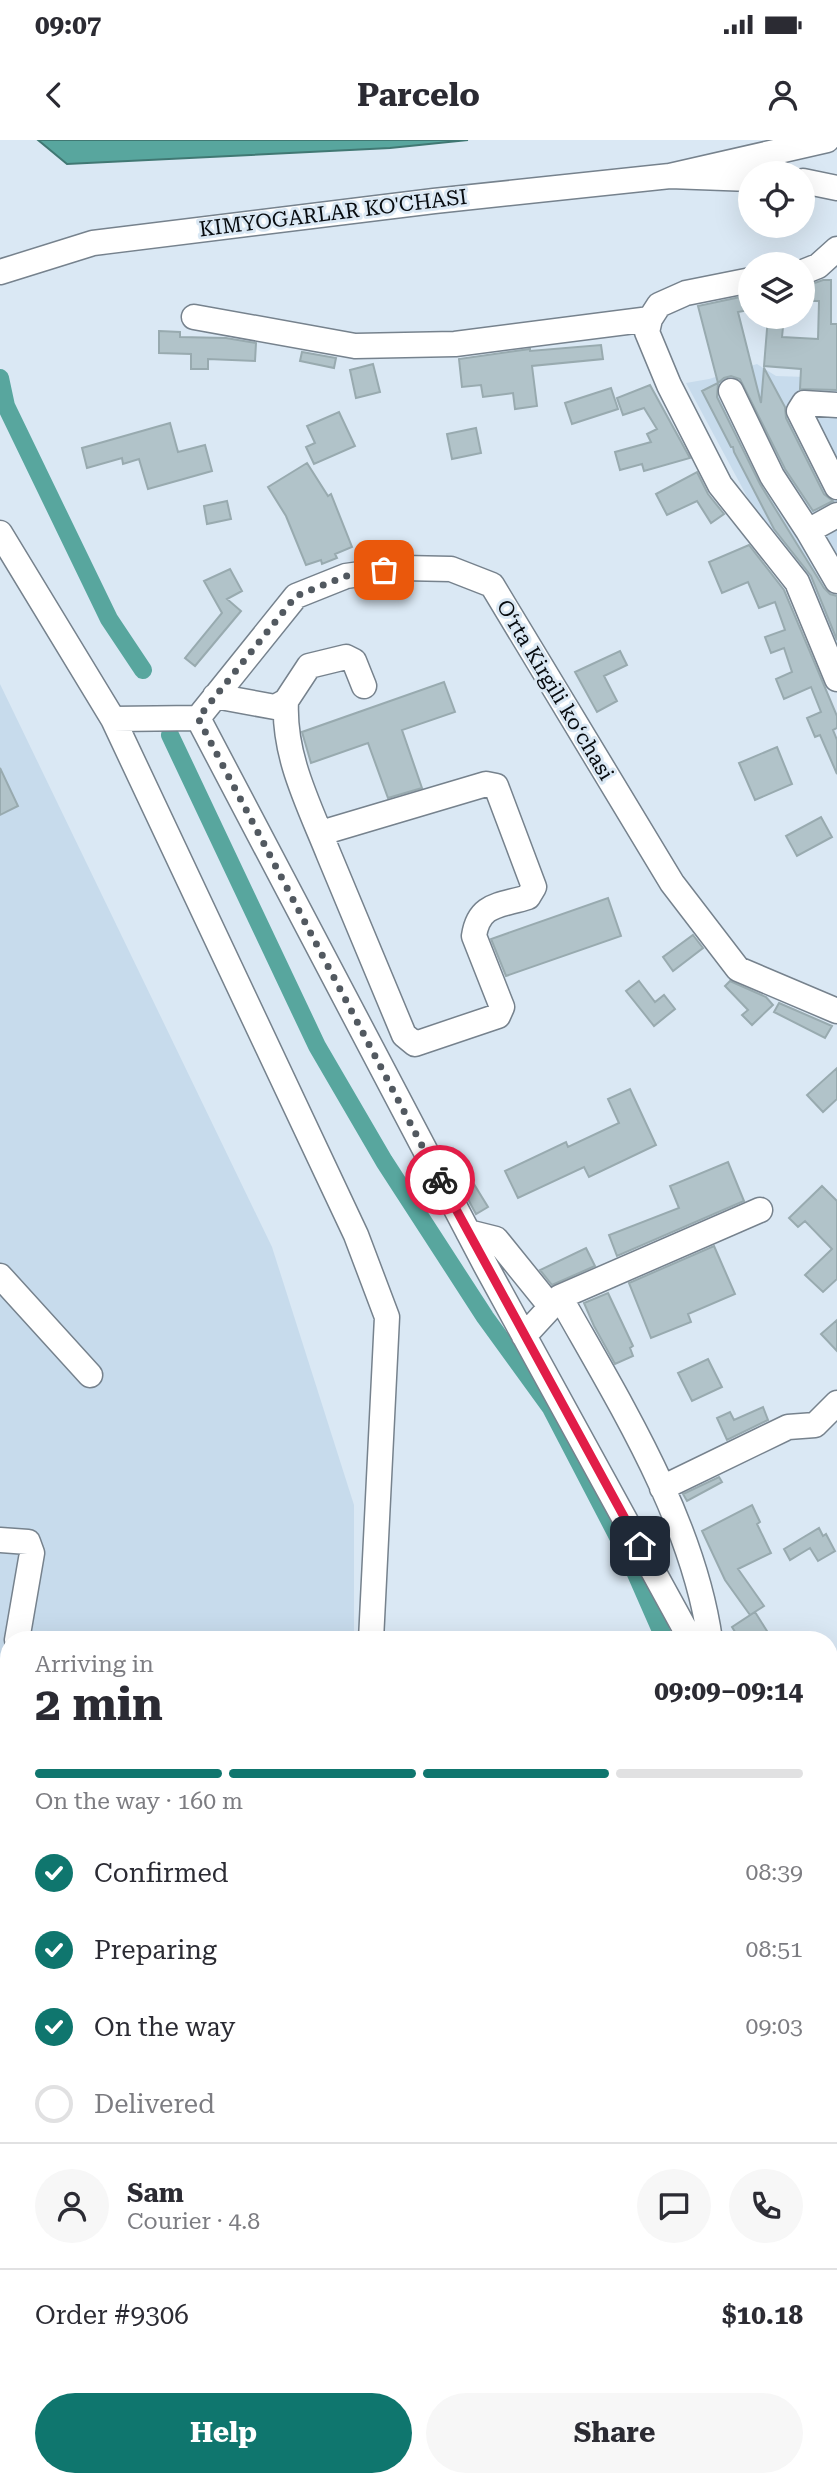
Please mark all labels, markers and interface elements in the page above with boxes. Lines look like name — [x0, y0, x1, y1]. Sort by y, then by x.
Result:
text: 09:07 — [35, 10, 101, 40]
icon: back — [35, 76, 73, 114]
text: Parcelo — [357, 76, 480, 114]
icon: person — [764, 76, 802, 114]
map controls — [738, 161, 815, 329]
button: locate — [738, 161, 815, 238]
street label: KIMYOGARLAR KO'CHASI — [198, 185, 468, 241]
button: layers — [738, 252, 815, 329]
pin — [354, 540, 414, 600]
icon: bag — [365, 551, 403, 589]
street label: Oʻrta Kirgili koʻchasi — [492, 595, 619, 785]
courier — [405, 1145, 475, 1215]
icon: bike — [421, 1161, 459, 1199]
pin — [610, 1516, 670, 1576]
icon: home — [621, 1527, 659, 1565]
text: Arriving in — [35, 1651, 154, 1678]
text: 09:09–09:14 — [654, 1676, 803, 1706]
text: 2 min — [35, 1677, 163, 1731]
text: On the way · 160 m — [35, 1788, 243, 1815]
icon: check — [35, 1854, 73, 1892]
text: Confirmed — [94, 1858, 229, 1888]
text: 08:39 — [746, 1859, 803, 1886]
icon: check — [35, 1931, 73, 1969]
text: Preparing — [94, 1935, 217, 1965]
text: 08:51 — [746, 1936, 803, 1963]
icon: check — [35, 2008, 73, 2046]
text: On the way — [94, 2012, 235, 2042]
text: 09:03 — [746, 2013, 803, 2040]
text: Delivered — [94, 2089, 215, 2119]
button: person — [35, 2169, 109, 2243]
button: chat — [637, 2169, 711, 2243]
button: phone — [729, 2169, 803, 2243]
text: Sam — [127, 2178, 184, 2208]
text: Courier · 4.8 — [127, 2208, 260, 2235]
text: Order #9306 — [35, 2300, 189, 2330]
text: $10.18 — [722, 2300, 803, 2330]
button: Help — [35, 2393, 412, 2473]
button: Share — [426, 2393, 803, 2473]

